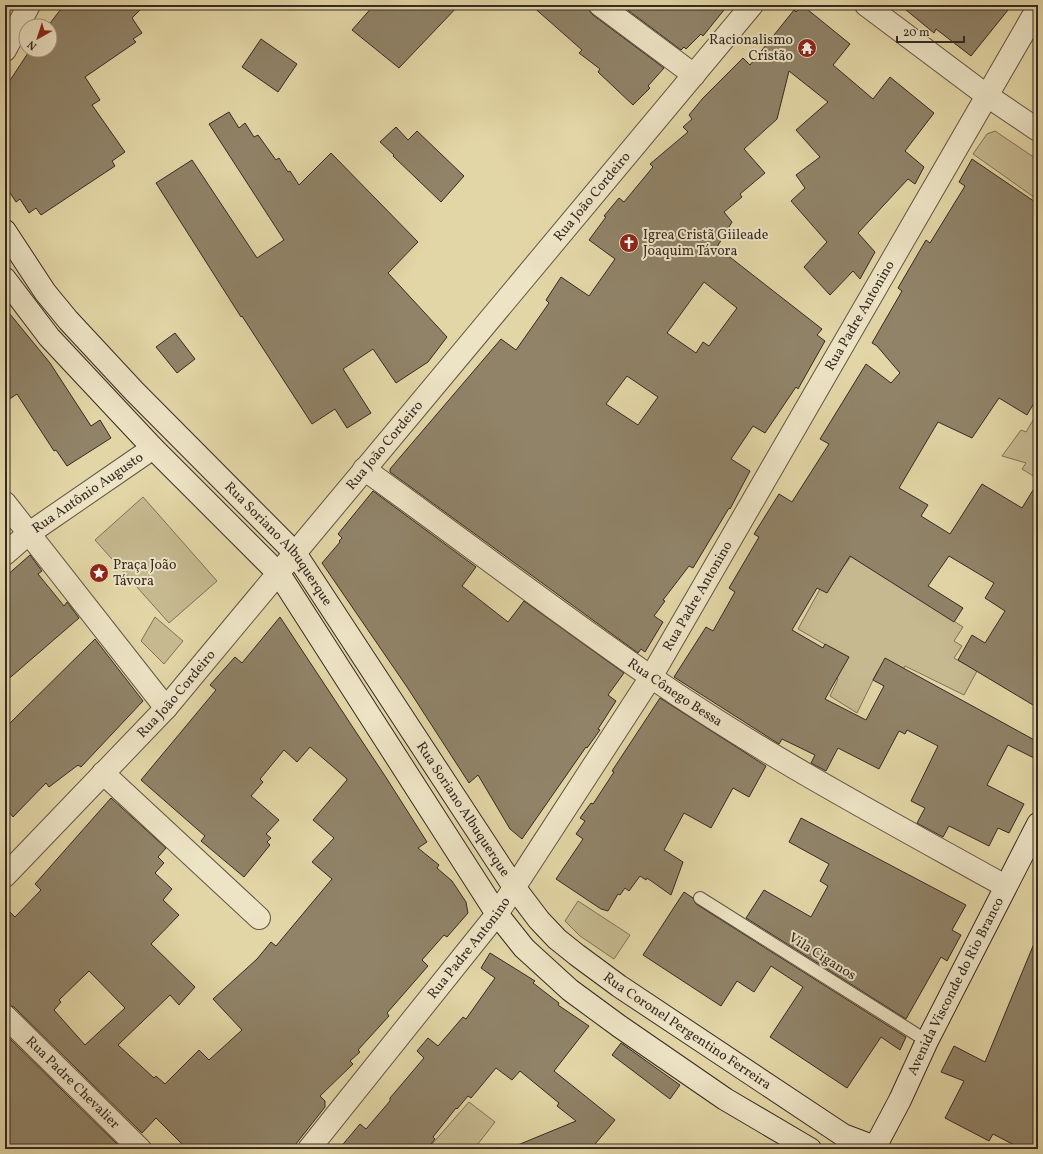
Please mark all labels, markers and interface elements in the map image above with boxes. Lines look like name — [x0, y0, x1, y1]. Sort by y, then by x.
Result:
north arrow — [18, 18, 58, 58]
scale bar — [897, 18, 964, 44]
text: 20 m — [903, 25, 930, 41]
place label: Racionalismo Cristão — [709, 31, 793, 66]
text: N — [25, 36, 40, 53]
temple icon: Racionalismo Cristão — [796, 37, 818, 59]
street label: Rua João Cordeiro — [549, 148, 635, 245]
place label: Igrea Cristã Giileade Joaquim Távora — [643, 226, 769, 261]
church icon: Igrea Cristã Giileade Joaquim Távora — [618, 232, 640, 254]
street label: Rua Padre Antonino — [821, 257, 899, 374]
street label: Rua João Cordeiro — [342, 397, 428, 494]
street label: Rua Antônio Augusto — [28, 448, 147, 538]
street label: Rua Soriano Albuquerque — [220, 478, 337, 610]
street label: Rua Padre Antonino — [658, 537, 737, 655]
place label: Praça João Távora — [113, 556, 176, 591]
place icon: Praça João Távora — [88, 562, 110, 584]
street label: Rua João Cordeiro — [133, 646, 220, 742]
street label: Rua Cônego Bessa — [624, 654, 726, 731]
street label: Rua Soriano Albuquerque — [412, 738, 515, 881]
street label: Rua Padre Antonino — [423, 893, 515, 1003]
street label: Avenida Visconde do Rio Branco — [903, 894, 1008, 1079]
street label: Vila Ciganos — [785, 929, 859, 985]
street label: Rua Coronel Pergentino Ferreira — [599, 968, 775, 1094]
street label: Rua Padre Chevalier — [21, 1032, 124, 1133]

